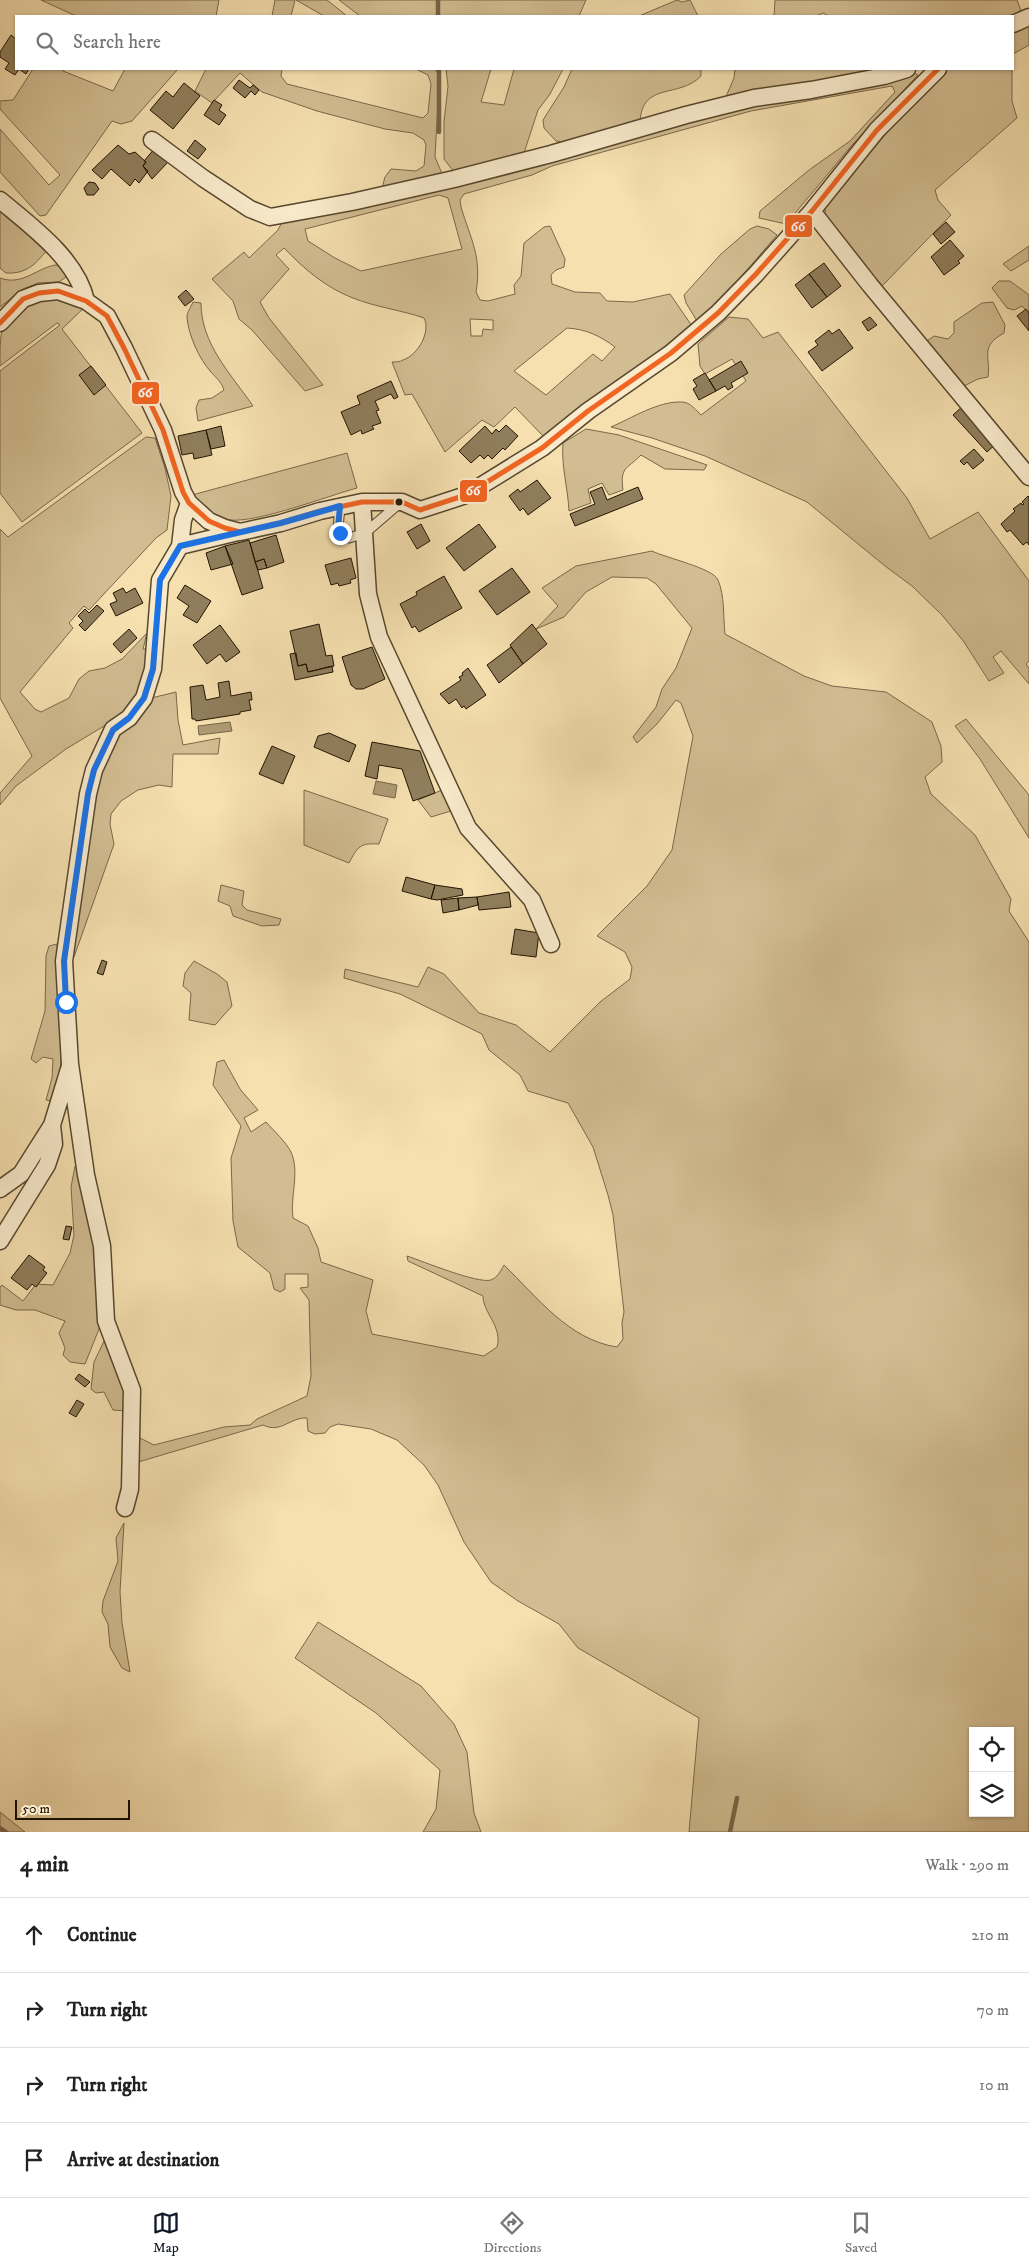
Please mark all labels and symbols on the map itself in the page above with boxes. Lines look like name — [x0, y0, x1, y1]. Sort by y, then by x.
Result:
line badge: 66 — [784, 214, 813, 238]
text: 66 — [791, 218, 806, 236]
line badge: 66 — [131, 381, 160, 405]
text: 66 — [138, 384, 153, 402]
line badge: 66 — [459, 479, 488, 503]
text: 66 — [466, 482, 481, 500]
unlabelled marker — [394, 497, 404, 507]
route end — [329, 522, 352, 545]
route start — [55, 991, 78, 1014]
scale bar — [15, 1797, 130, 1820]

